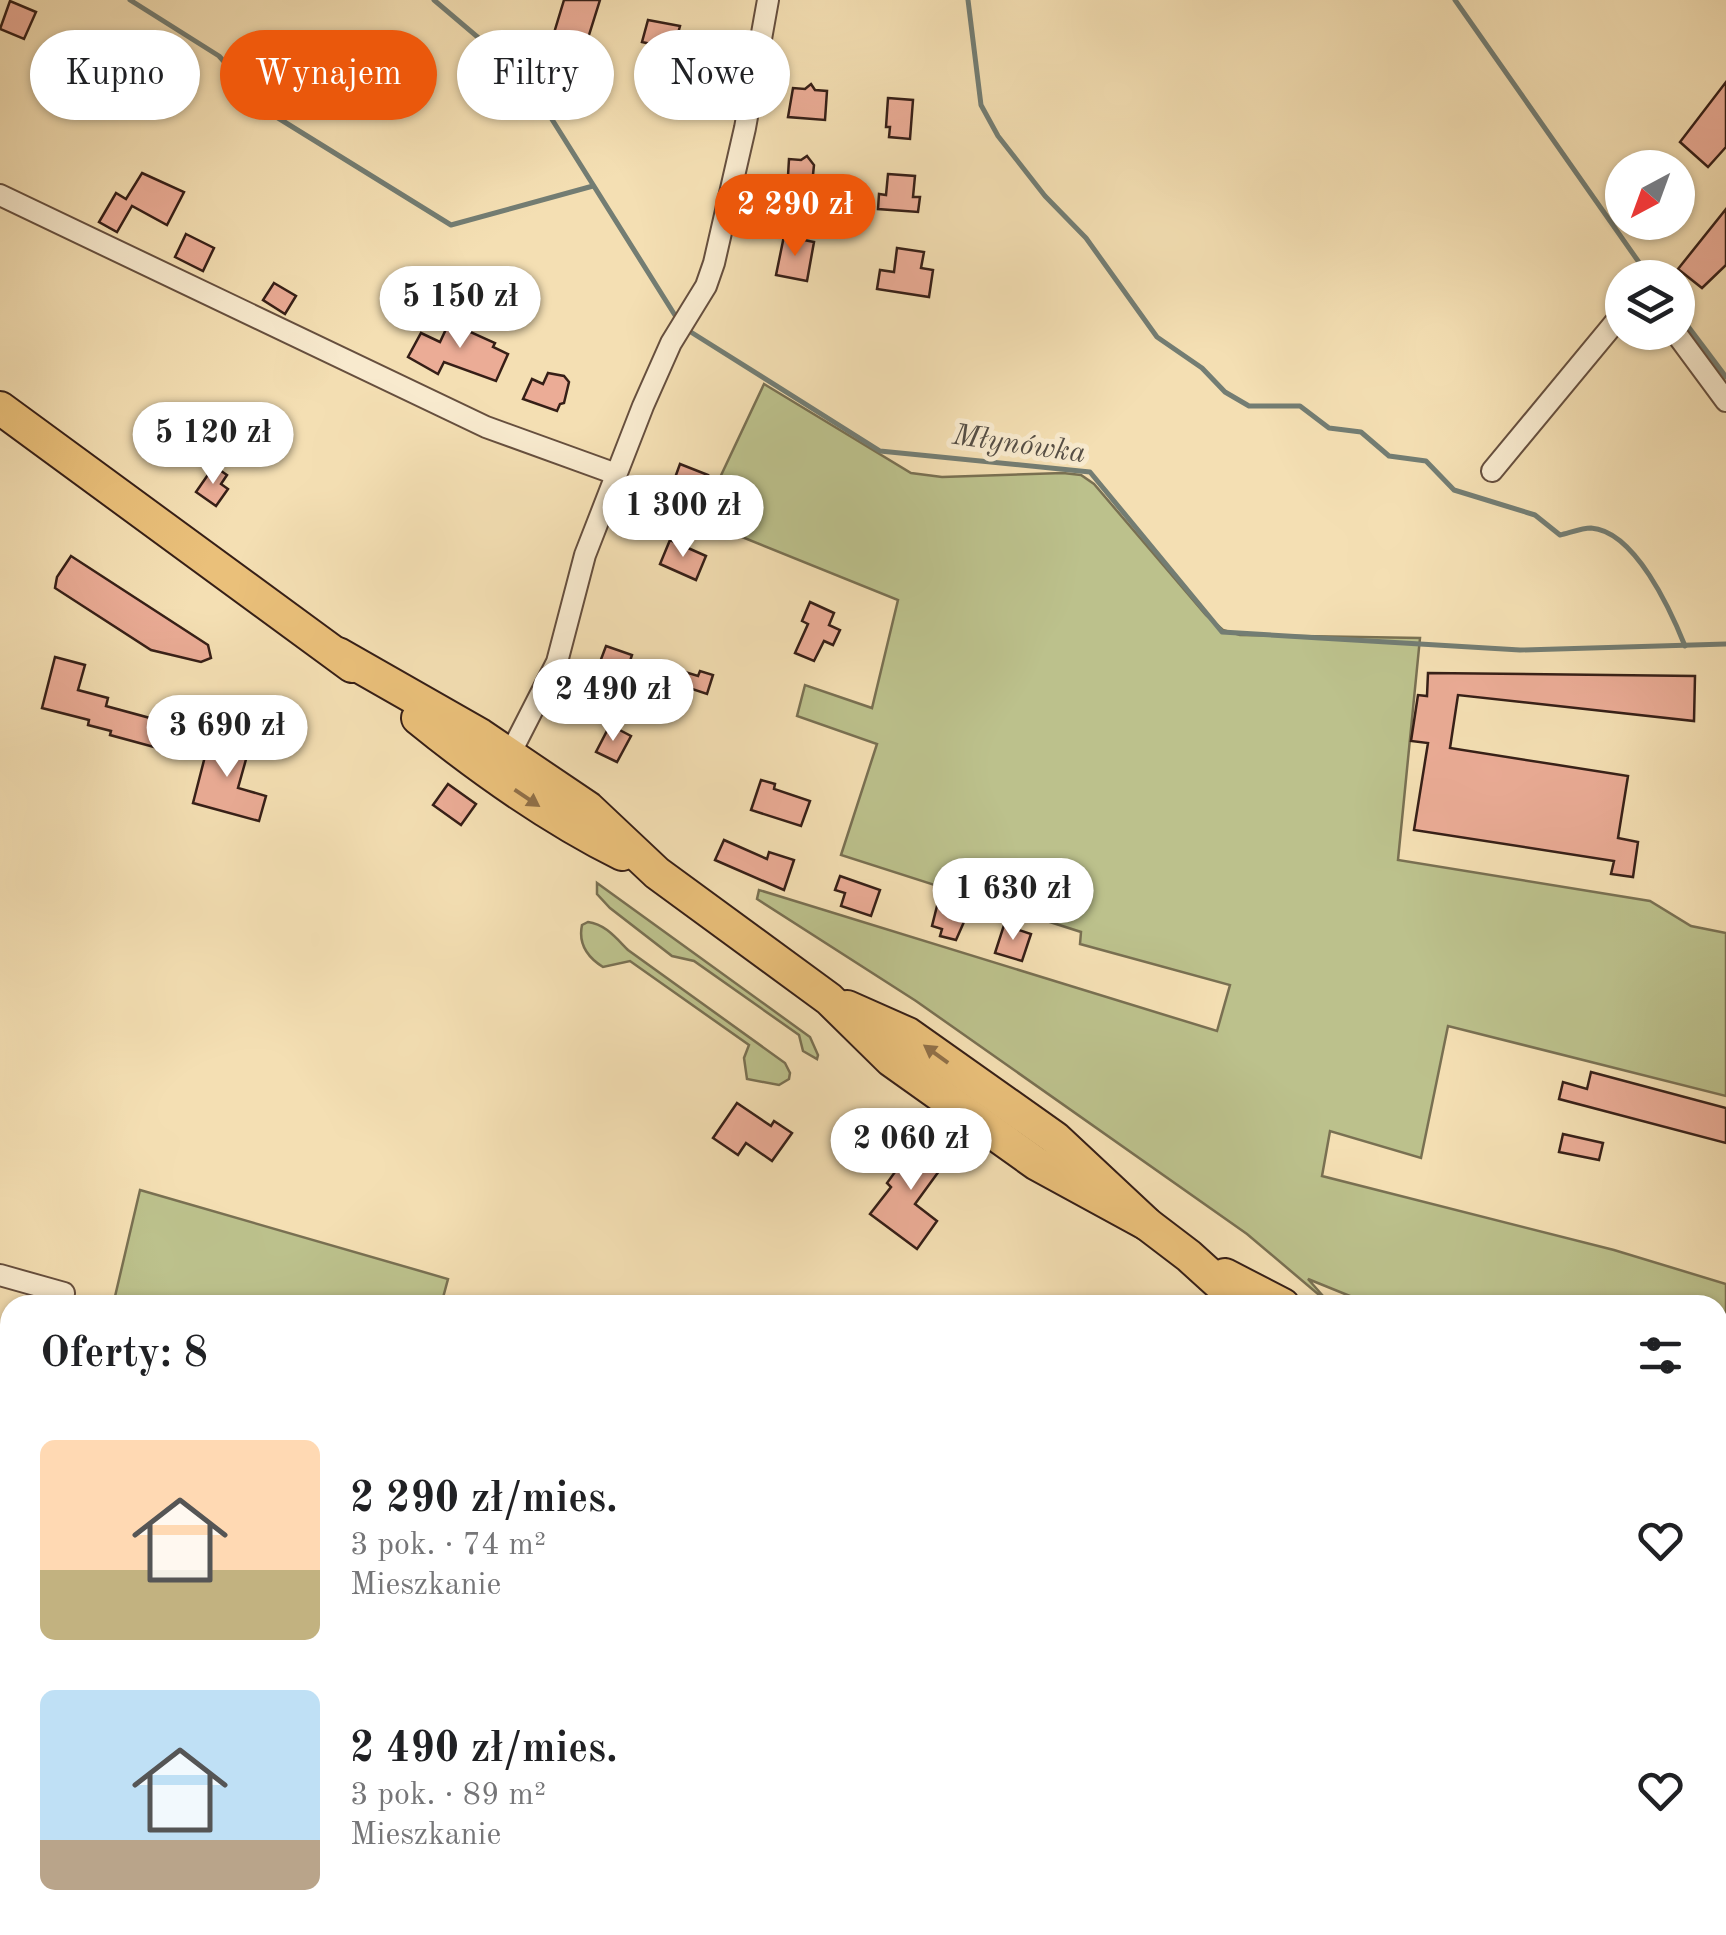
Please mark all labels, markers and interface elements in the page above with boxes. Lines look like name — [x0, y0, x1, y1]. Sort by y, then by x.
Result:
chip: Kupno — [30, 30, 200, 120]
chip: Wynajem — [220, 30, 437, 120]
chip: Filtry — [457, 30, 614, 120]
chip: Nowe — [634, 30, 790, 120]
north arrow — [1605, 150, 1695, 240]
map controls — [1605, 150, 1695, 350]
pin: 2 290 zł — [692, 174, 898, 259]
text: 2 290 zł — [737, 190, 853, 222]
button: layers — [1605, 260, 1695, 350]
pin: 5 150 zł — [357, 266, 563, 351]
text: 5 150 zł — [402, 282, 518, 314]
pin: 5 120 zł — [110, 402, 316, 487]
text: 5 120 zł — [155, 418, 271, 450]
water label: Młynówka — [949, 421, 1088, 469]
pin: 1 300 zł — [580, 475, 786, 560]
text: 1 300 zł — [625, 491, 741, 523]
pin: 2 490 zł — [510, 659, 716, 744]
text: 2 490 zł — [555, 675, 671, 707]
pin: 3 690 zł — [124, 695, 330, 780]
text: 3 690 zł — [169, 711, 285, 743]
one-way arrow — [513, 789, 540, 807]
pin: 1 630 zł — [910, 858, 1116, 943]
text: 1 630 zł — [955, 874, 1071, 906]
one-way arrow — [922, 1045, 949, 1064]
pin: 2 060 zł — [808, 1108, 1014, 1193]
text: 2 060 zł — [853, 1124, 969, 1156]
icon: filters — [1633, 1328, 1688, 1383]
text: Oferty: 8 — [40, 1334, 208, 1376]
text: 2 290 zł/mies. — [350, 1479, 618, 1521]
icon: home — [120, 1480, 240, 1600]
icon: heart — [1633, 1513, 1688, 1568]
text: 3 pok. · 74 m² — [350, 1530, 546, 1562]
text: Mieszkanie — [350, 1570, 501, 1602]
text: 2 490 zł/mies. — [350, 1729, 618, 1771]
icon: home — [120, 1730, 240, 1850]
icon: heart — [1633, 1763, 1688, 1818]
text: 3 pok. · 89 m² — [350, 1780, 546, 1812]
text: Mieszkanie — [350, 1820, 501, 1852]

